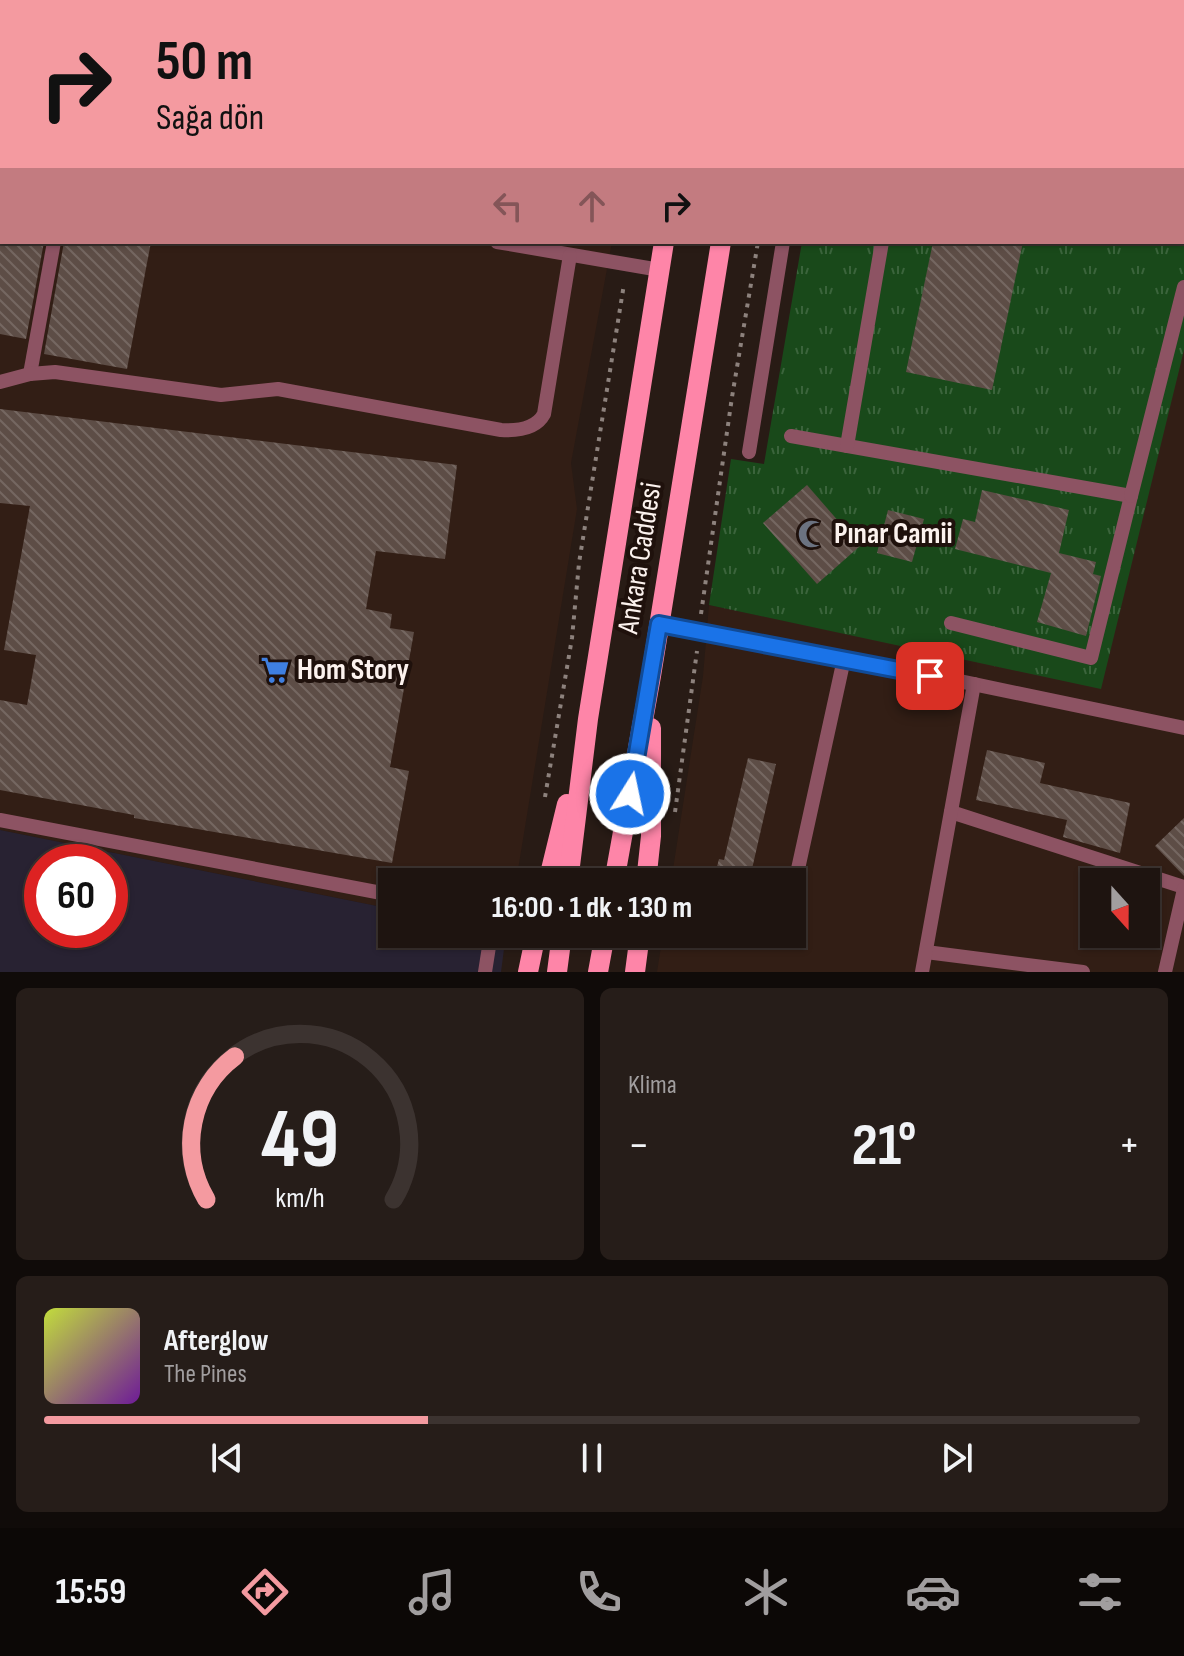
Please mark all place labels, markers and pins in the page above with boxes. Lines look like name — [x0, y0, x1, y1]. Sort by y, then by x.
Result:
place label: Pınar Camii — [834, 516, 953, 552]
mosque icon: Pınar Camii — [797, 519, 827, 549]
pin — [896, 642, 964, 710]
place label: Hom Story — [297, 652, 410, 688]
supermarket icon: Hom Story — [260, 655, 290, 685]

